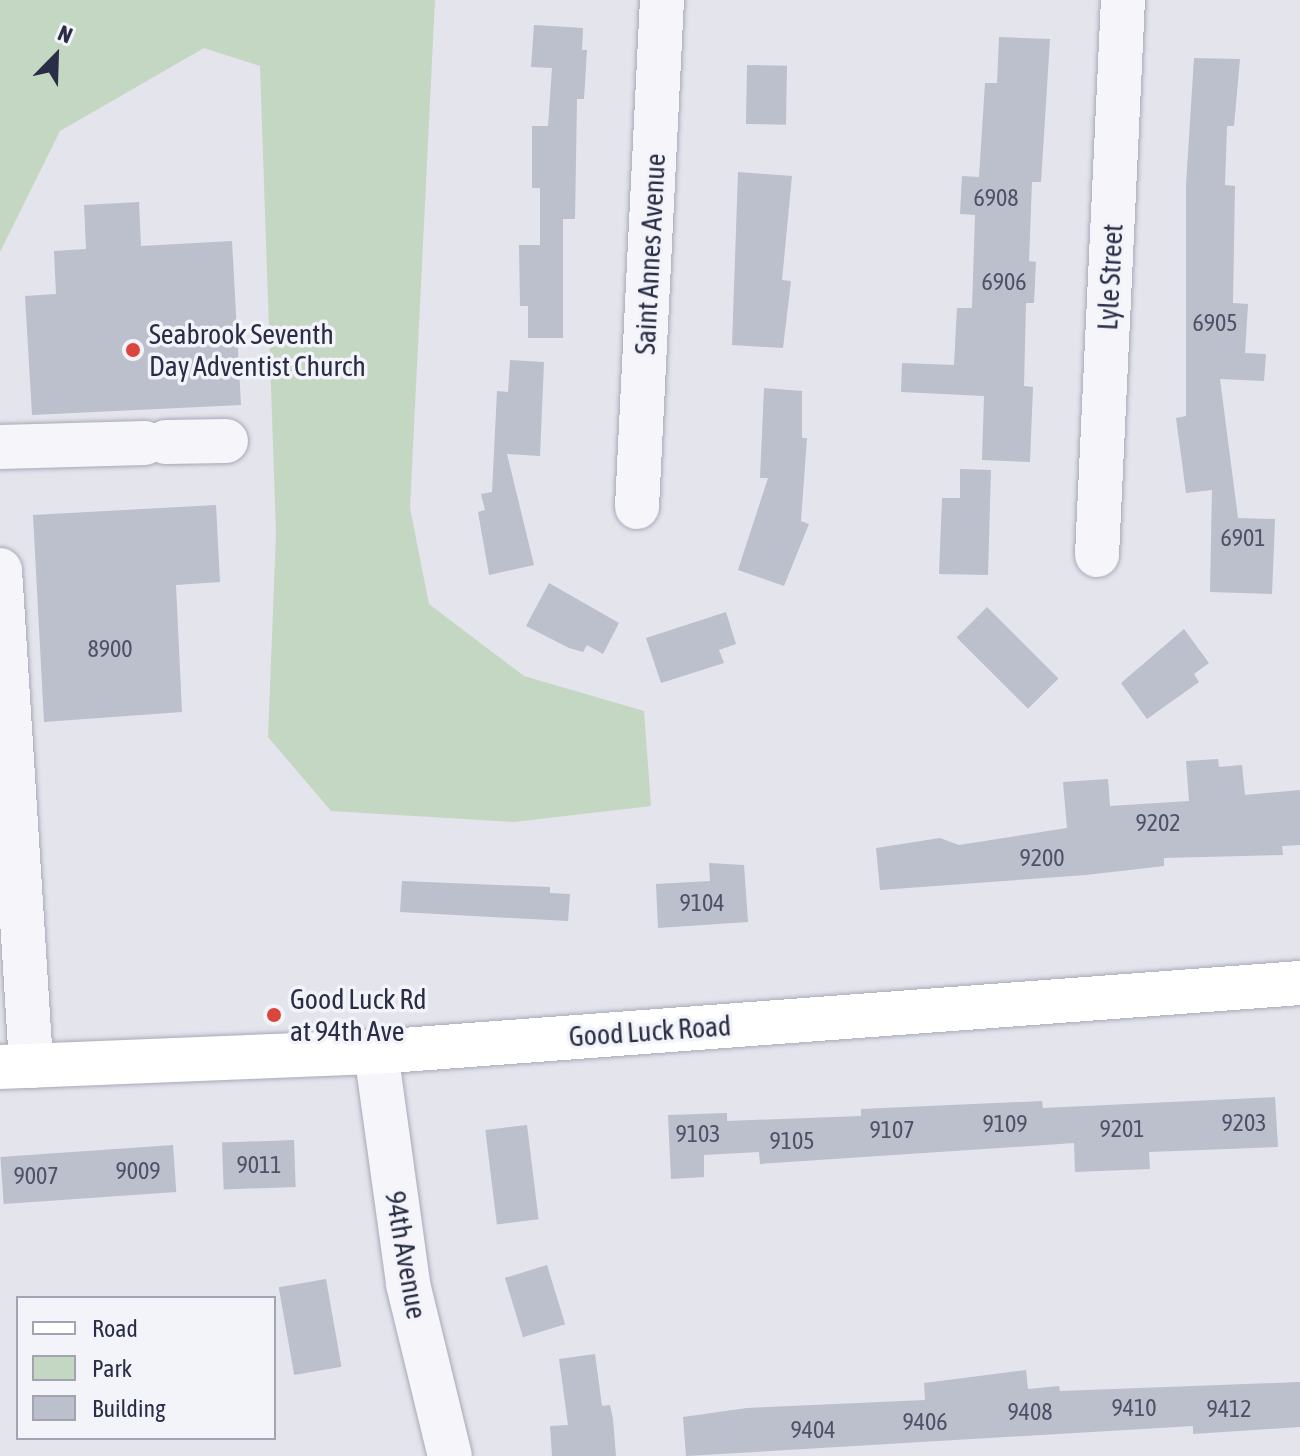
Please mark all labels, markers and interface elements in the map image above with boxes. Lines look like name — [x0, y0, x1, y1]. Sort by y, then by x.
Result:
north arrow — [16, 16, 96, 96]
text: N — [54, 19, 76, 48]
street label: Saint Annes Avenue — [628, 153, 672, 355]
house number: 6908 — [973, 184, 1019, 212]
street label: Lyle Street — [1090, 223, 1130, 331]
house number: 6906 — [981, 268, 1027, 296]
house number: 6905 — [1192, 309, 1238, 337]
place label: Seabrook Seventh Day Adventist Church — [149, 317, 366, 383]
marker: Seabrook Seventh Day Adventist Church — [124, 341, 142, 359]
house number: 6901 — [1220, 524, 1266, 552]
house number: 8900 — [87, 635, 133, 663]
house number: 9202 — [1135, 809, 1181, 837]
house number: 9200 — [1019, 844, 1065, 872]
house number: 9104 — [679, 889, 725, 917]
place label: Good Luck Rd at 94th Ave — [290, 982, 426, 1048]
marker: Good Luck Rd at 94th Ave — [265, 1006, 283, 1024]
street label: Good Luck Road — [568, 1009, 732, 1053]
house number: 9203 — [1221, 1109, 1267, 1137]
house number: 9109 — [982, 1110, 1028, 1138]
house number: 9201 — [1099, 1115, 1145, 1143]
house number: 9107 — [869, 1116, 915, 1144]
house number: 9103 — [675, 1120, 721, 1148]
house number: 9105 — [769, 1127, 815, 1155]
house number: 9011 — [236, 1151, 282, 1179]
house number: 9009 — [115, 1157, 161, 1185]
house number: 9007 — [13, 1162, 59, 1190]
street label: 94th Avenue — [378, 1188, 434, 1322]
legend — [16, 1296, 276, 1440]
text: Road — [92, 1315, 138, 1342]
text: Park — [92, 1355, 132, 1382]
house number: 9410 — [1111, 1394, 1157, 1422]
text: Building — [92, 1395, 165, 1422]
house number: 9412 — [1206, 1395, 1252, 1423]
house number: 9408 — [1007, 1398, 1053, 1426]
house number: 9406 — [902, 1408, 948, 1436]
house number: 9404 — [790, 1416, 836, 1444]

